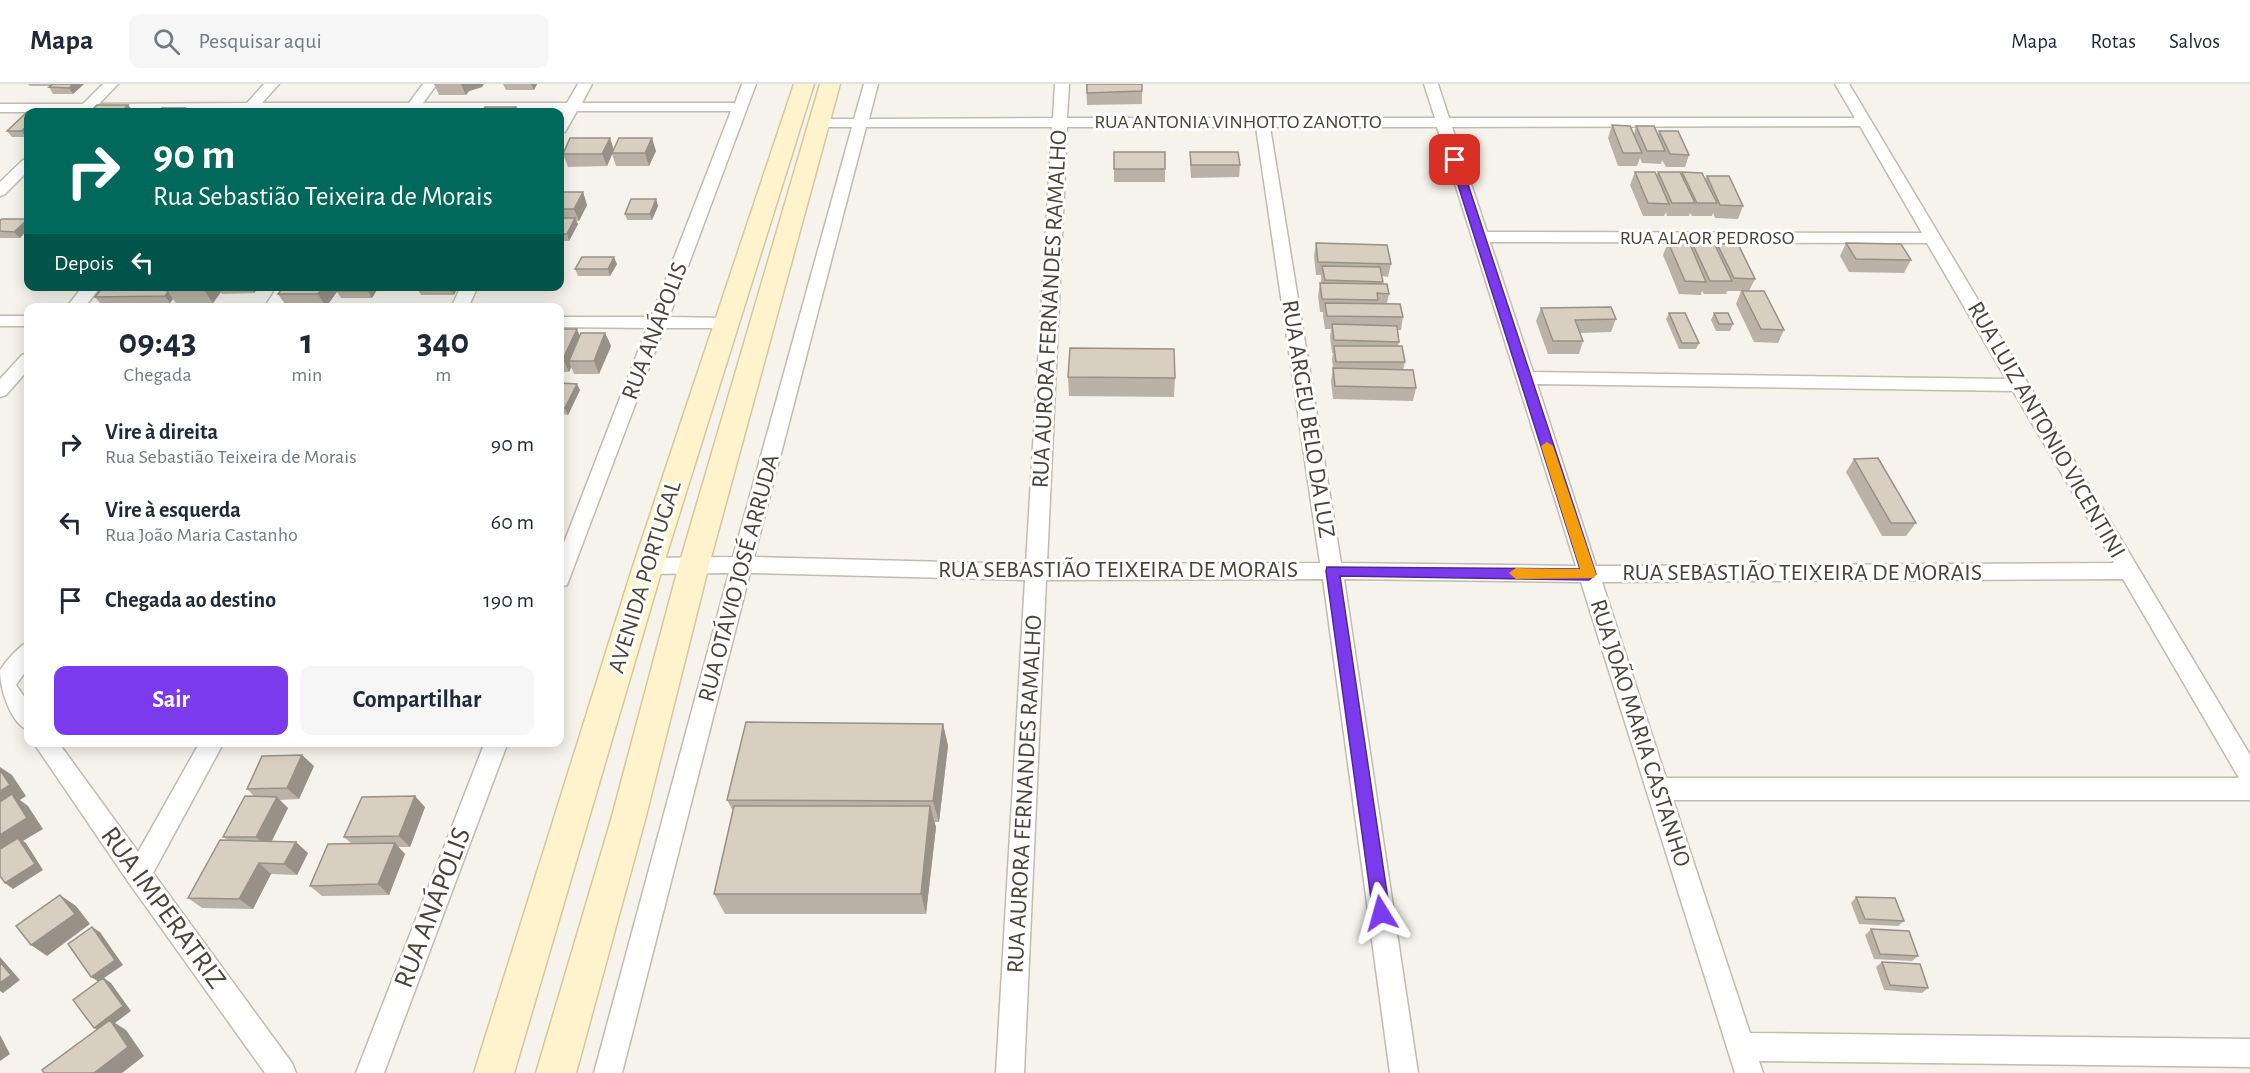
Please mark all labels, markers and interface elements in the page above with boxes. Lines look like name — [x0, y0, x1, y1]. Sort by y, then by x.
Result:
search box — [129, 14, 549, 68]
icon: search — [150, 25, 183, 58]
text: Mapa — [30, 27, 93, 55]
text: Pesquisar aqui — [198, 30, 322, 52]
text: Mapa — [2011, 31, 2058, 52]
text: Rotas — [2091, 31, 2136, 52]
text: Salvos — [2169, 31, 2220, 52]
street label: RUA ANTONIA VINHOTTO ZANOTTO — [1094, 112, 1382, 132]
street label: RUA AURORA FERNANDES RAMALHO — [1029, 129, 1071, 489]
icon: right — [54, 132, 132, 210]
text: 90 m — [153, 134, 235, 176]
pin — [1429, 134, 1480, 185]
icon: arrive — [1438, 143, 1471, 176]
text: Rua Sebastião Teixeira de Morais — [153, 183, 493, 210]
street label: RUA ALAOR PEDROSO — [1620, 228, 1794, 248]
icon: left — [126, 246, 159, 279]
text: Depois — [54, 252, 114, 274]
street label: RUA ANÁPOLIS — [616, 258, 692, 403]
street label: RUA ARGEU BELO DA LUZ — [1277, 298, 1339, 540]
street label: RUA LUIZ ANTONIO VICENTINI — [1963, 298, 2129, 562]
text: 09:43 — [119, 324, 197, 360]
text: 1 — [300, 324, 313, 360]
text: 340 — [417, 324, 469, 360]
text: Chegada — [124, 365, 192, 385]
text: min — [291, 365, 322, 385]
text: m — [435, 365, 451, 385]
text: Vire à direita — [105, 421, 218, 443]
icon: right — [54, 428, 87, 461]
text: 90 m — [491, 433, 534, 455]
text: Rua Sebastião Teixeira de Morais — [105, 447, 357, 467]
street label: RUA OTÁVIO JOSÉ ARRUDA — [692, 451, 784, 704]
street label: AVENIDA PORTUGAL — [604, 478, 686, 676]
text: Vire à esquerda — [105, 499, 241, 521]
icon: left — [54, 506, 87, 539]
text: 60 m — [491, 511, 534, 533]
text: Rua João Maria Castanho — [105, 525, 298, 545]
street label: RUA SEBASTIÃO TEIXEIRA DE MORAIS — [938, 556, 1298, 582]
street label: RUA SEBASTIÃO TEIXEIRA DE MORAIS — [1622, 559, 1982, 585]
icon: arrive — [54, 584, 87, 617]
text: Chegada ao destino — [105, 589, 276, 611]
text: 190 m — [483, 589, 534, 611]
street label: RUA JOÃO MARIA CASTANHO — [1585, 596, 1697, 870]
street label: RUA AURORA FERNANDES RAMALHO — [1004, 614, 1046, 974]
button: Sair — [54, 666, 288, 735]
button: Compartilhar — [300, 666, 534, 735]
street label: RUA IMPERATRIZ — [95, 822, 231, 994]
street label: RUA ANÁPOLIS — [387, 823, 476, 992]
position arrow — [1349, 881, 1413, 945]

